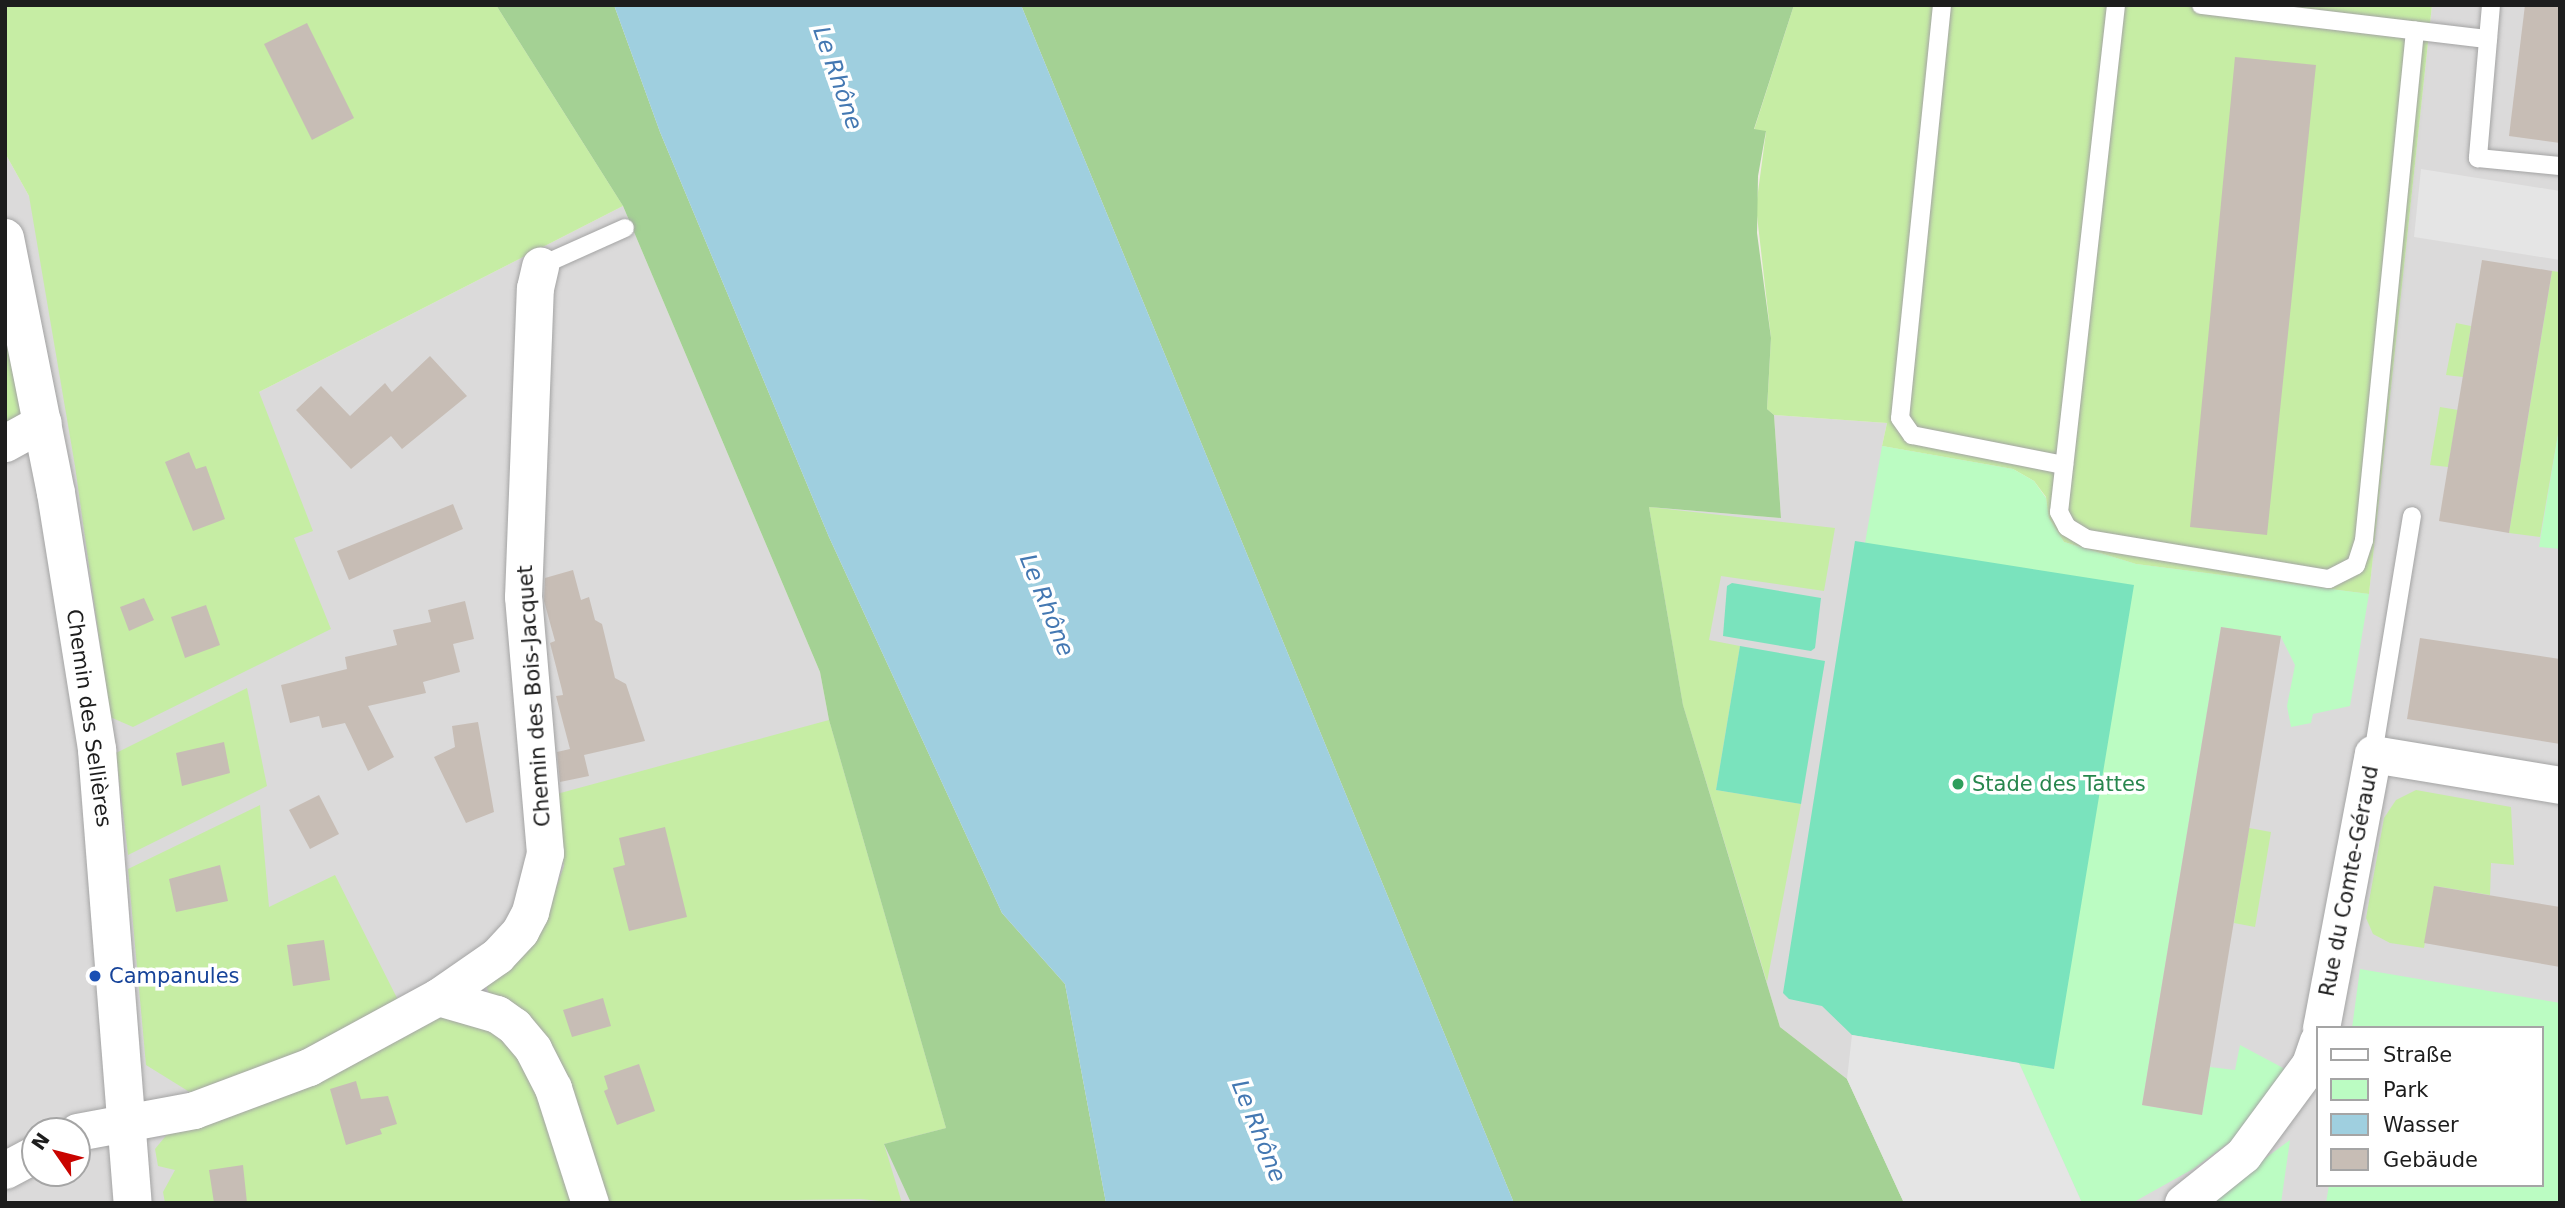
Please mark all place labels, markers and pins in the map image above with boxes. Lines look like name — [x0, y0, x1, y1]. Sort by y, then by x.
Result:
place label: Stade des Tattes — [1972, 771, 2146, 797]
marker: Stade des Tattes — [1950, 776, 1966, 792]
place label: Campanules — [109, 963, 240, 989]
marker: Campanules — [87, 968, 103, 984]

